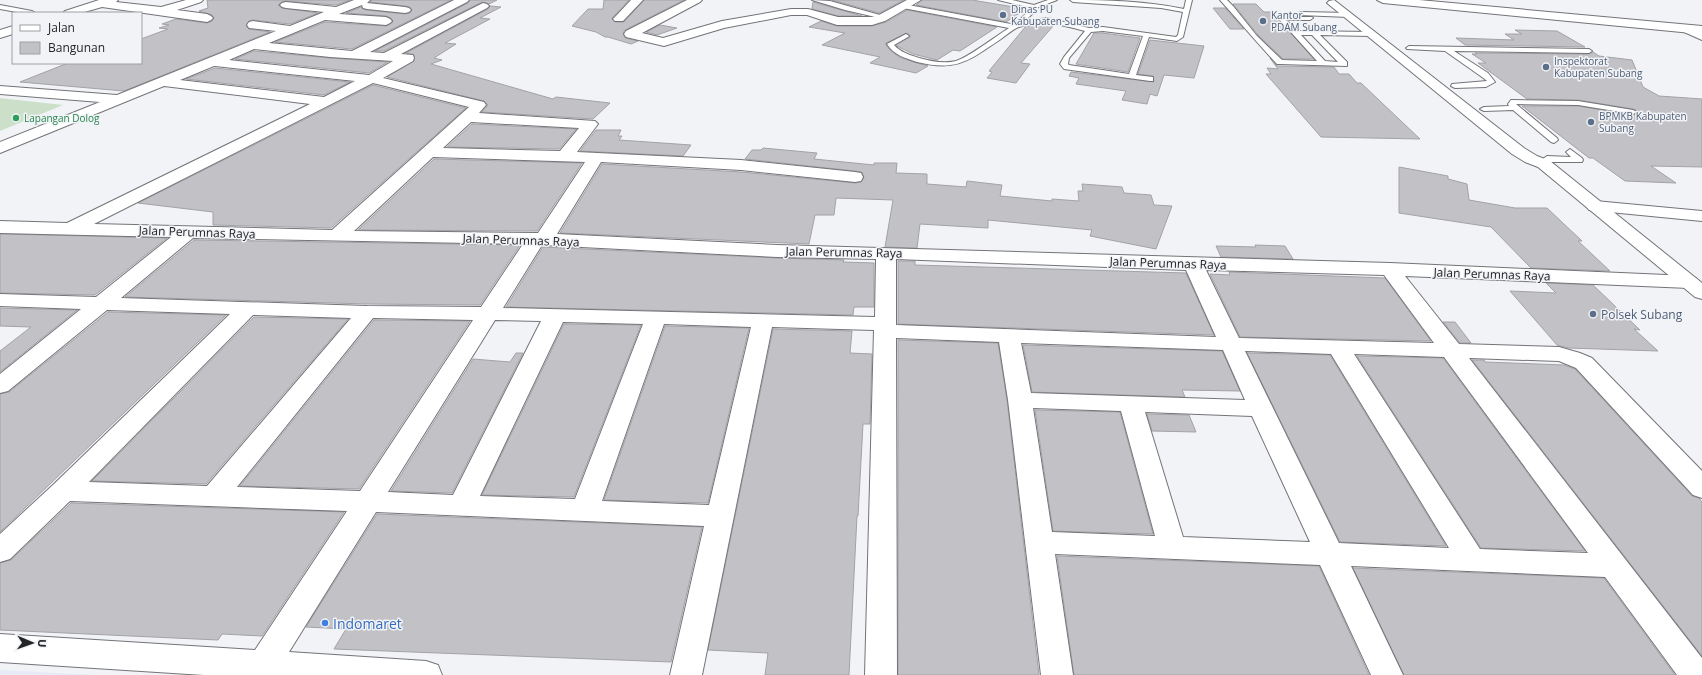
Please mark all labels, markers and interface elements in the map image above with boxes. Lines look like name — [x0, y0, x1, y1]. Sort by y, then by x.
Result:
place label: Dinas PU Kabupaten Subang — [1011, 2, 1100, 28]
place label: Kantor PDAM Subang — [1271, 8, 1338, 34]
marker: Dinas PU Kabupaten Subang — [998, 10, 1008, 20]
legend — [12, 12, 142, 64]
marker: Kantor PDAM Subang — [1258, 16, 1268, 26]
text: Jalan — [47, 19, 75, 36]
text: Bangunan — [48, 39, 105, 56]
place label: Inspektorat Kabupaten Subang — [1554, 54, 1643, 80]
marker: Inspektorat Kabupaten Subang — [1541, 62, 1551, 72]
place label: BPMKB Kabupaten Subang — [1599, 109, 1687, 135]
place label: Lapangan Dolog — [24, 111, 100, 125]
marker: Lapangan Dolog — [11, 113, 21, 123]
marker: BPMKB Kabupaten Subang — [1586, 117, 1596, 127]
street label: Jalan Perumnas Raya — [137, 221, 256, 243]
street label: Jalan Perumnas Raya — [461, 229, 580, 251]
street label: Jalan Perumnas Raya — [784, 242, 903, 262]
street label: Jalan Perumnas Raya — [1108, 252, 1227, 274]
street label: Jalan Perumnas Raya — [1432, 263, 1551, 285]
place label: Polsek Subang — [1601, 306, 1683, 323]
marker: Polsek Subang — [1588, 309, 1598, 319]
place label: Indomaret — [333, 614, 402, 633]
marker: Indomaret — [320, 618, 330, 628]
north arrow — [12, 623, 52, 663]
text: U — [35, 639, 50, 648]

